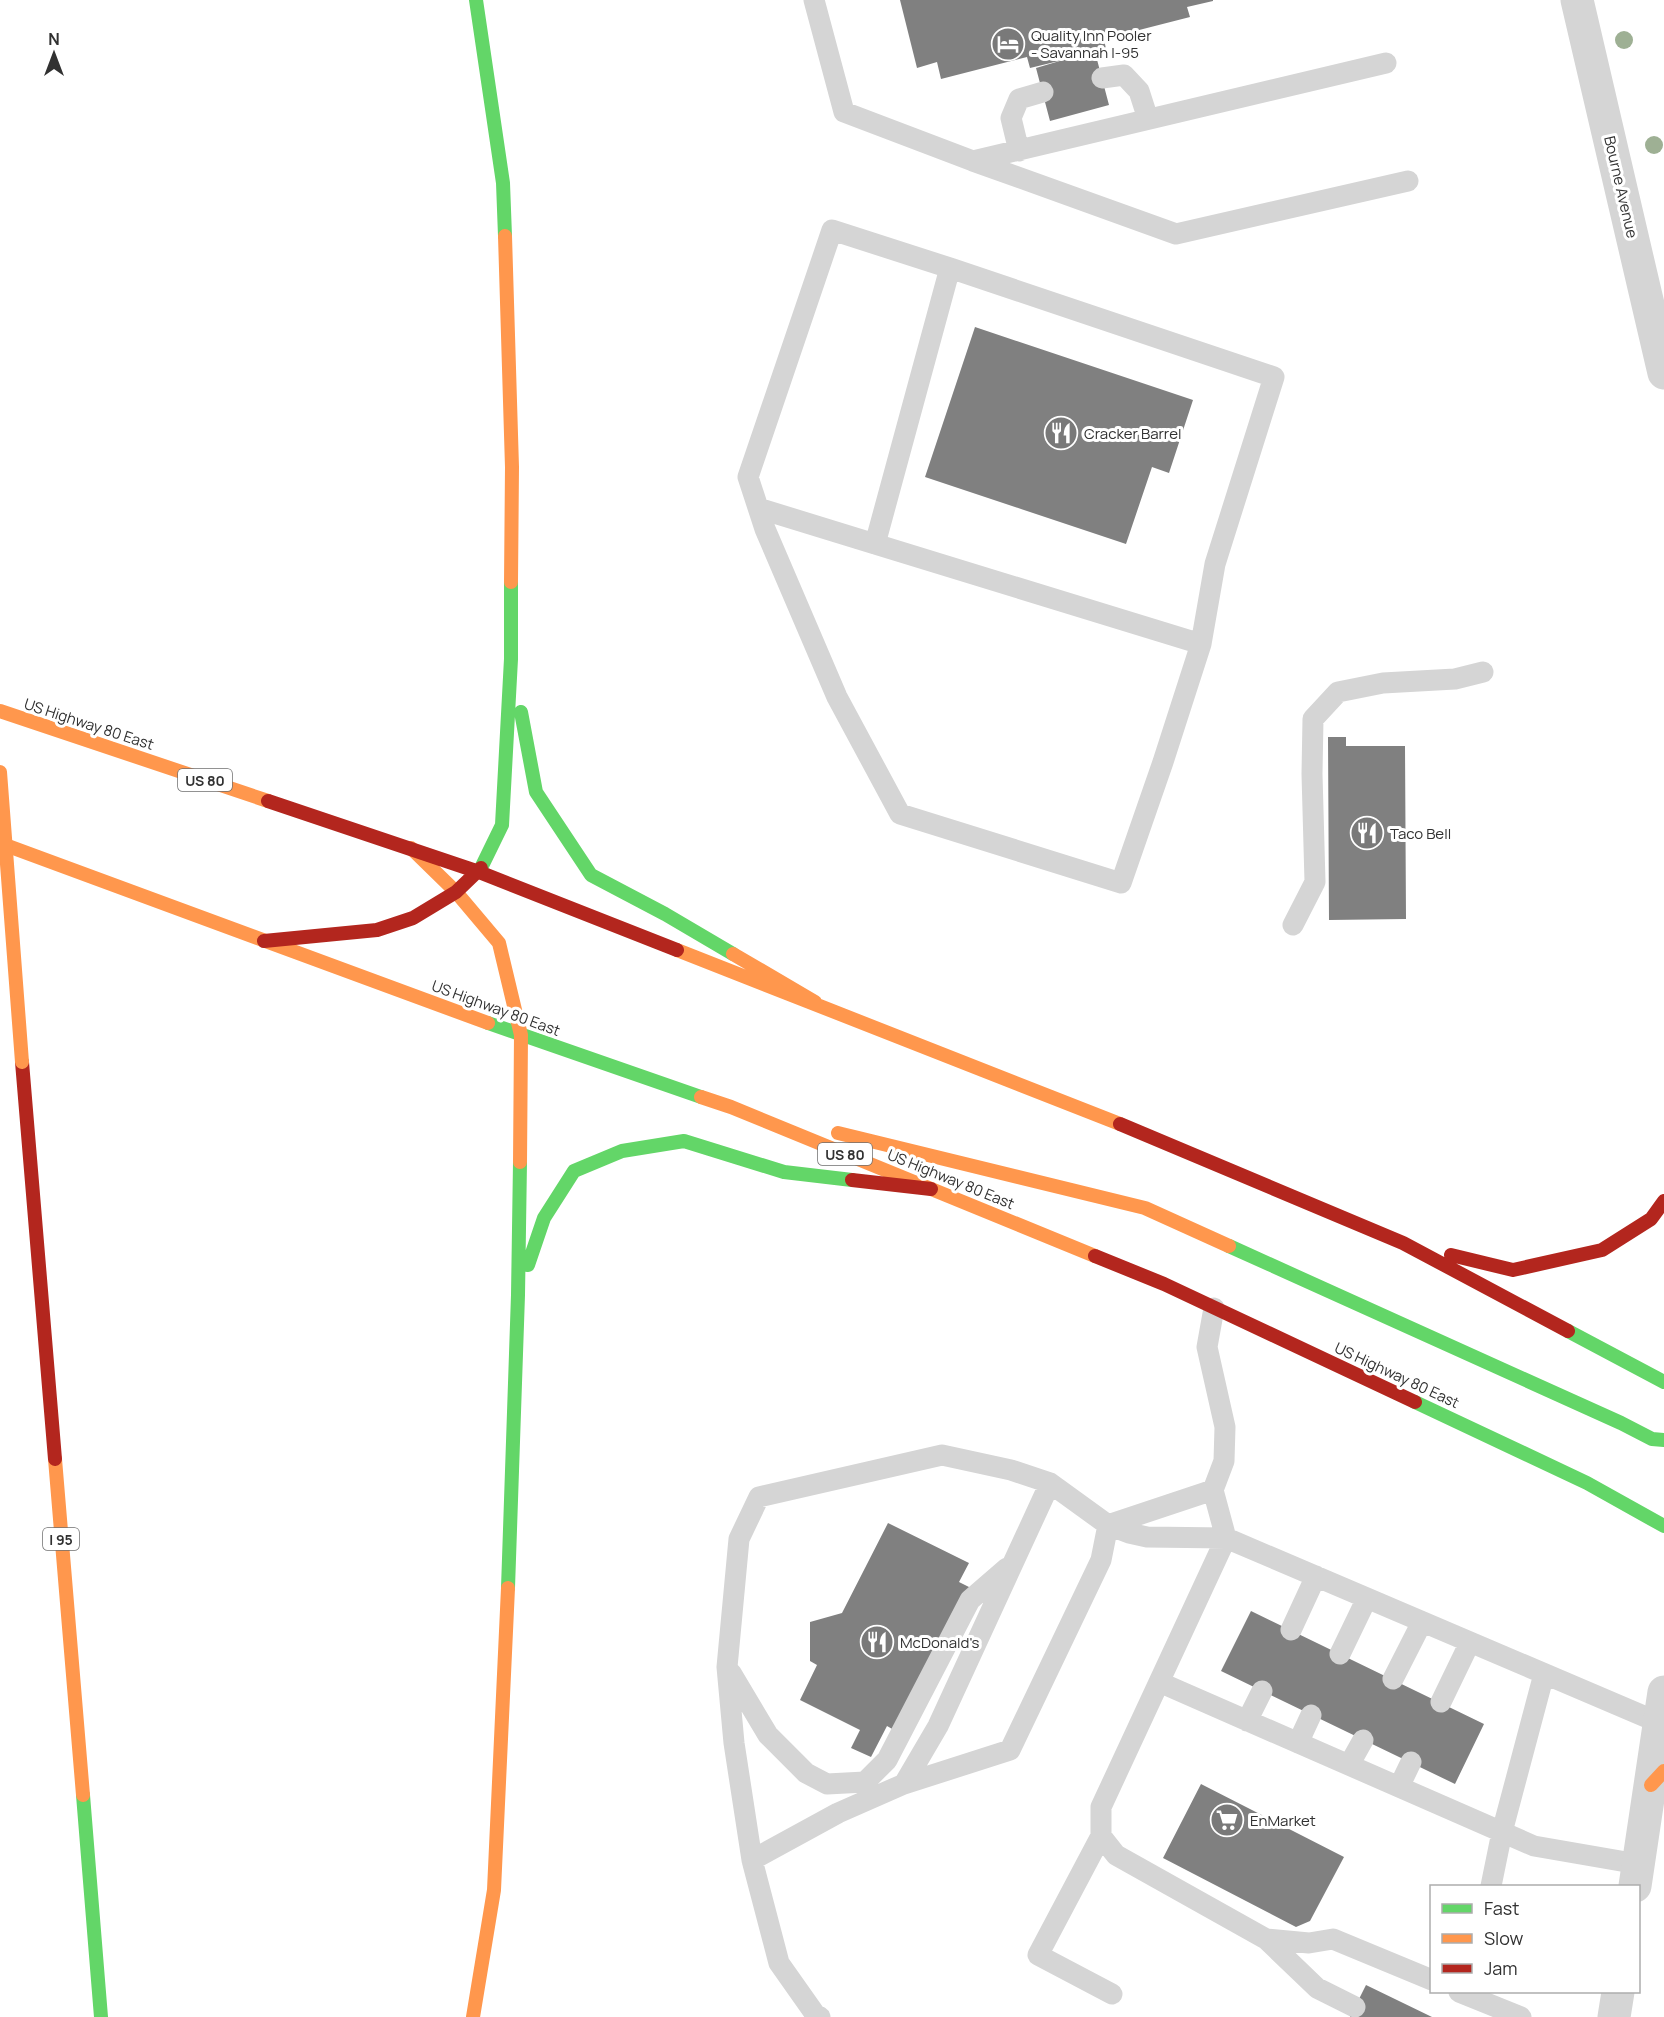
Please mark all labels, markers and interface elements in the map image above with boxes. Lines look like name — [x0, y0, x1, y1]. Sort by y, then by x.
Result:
north arrow — [24, 24, 84, 84]
place label: Quality Inn Pooler - Savannah I-95 — [1031, 25, 1152, 63]
hotel icon: Quality Inn Pooler - Savannah I-95 — [990, 26, 1026, 62]
text: N — [48, 28, 60, 50]
street label: Bourne Avenue — [1599, 134, 1643, 240]
restaurant icon: Cracker Barrel — [1043, 415, 1079, 451]
place label: Cracker Barrel — [1084, 423, 1181, 444]
street label: US Highway 80 East — [21, 693, 157, 755]
road number: US 80 — [178, 769, 232, 791]
restaurant icon: Taco Bell — [1349, 815, 1385, 851]
place label: Taco Bell — [1390, 823, 1451, 844]
street label: US Highway 80 East — [429, 975, 563, 1041]
road number: US 80 — [818, 1143, 872, 1165]
street label: US Highway 80 East — [884, 1144, 1018, 1214]
street label: US Highway 80 East — [1331, 1337, 1463, 1413]
road number: I 95 — [43, 1528, 79, 1550]
restaurant icon: McDonald's — [859, 1624, 895, 1660]
place label: McDonald's — [900, 1632, 979, 1653]
supermarket icon: EnMarket — [1209, 1802, 1245, 1838]
place label: EnMarket — [1250, 1810, 1316, 1831]
legend — [1430, 1885, 1640, 1993]
text: Fast — [1484, 1896, 1519, 1920]
text: Slow — [1484, 1926, 1524, 1950]
text: Jam — [1484, 1956, 1518, 1980]

